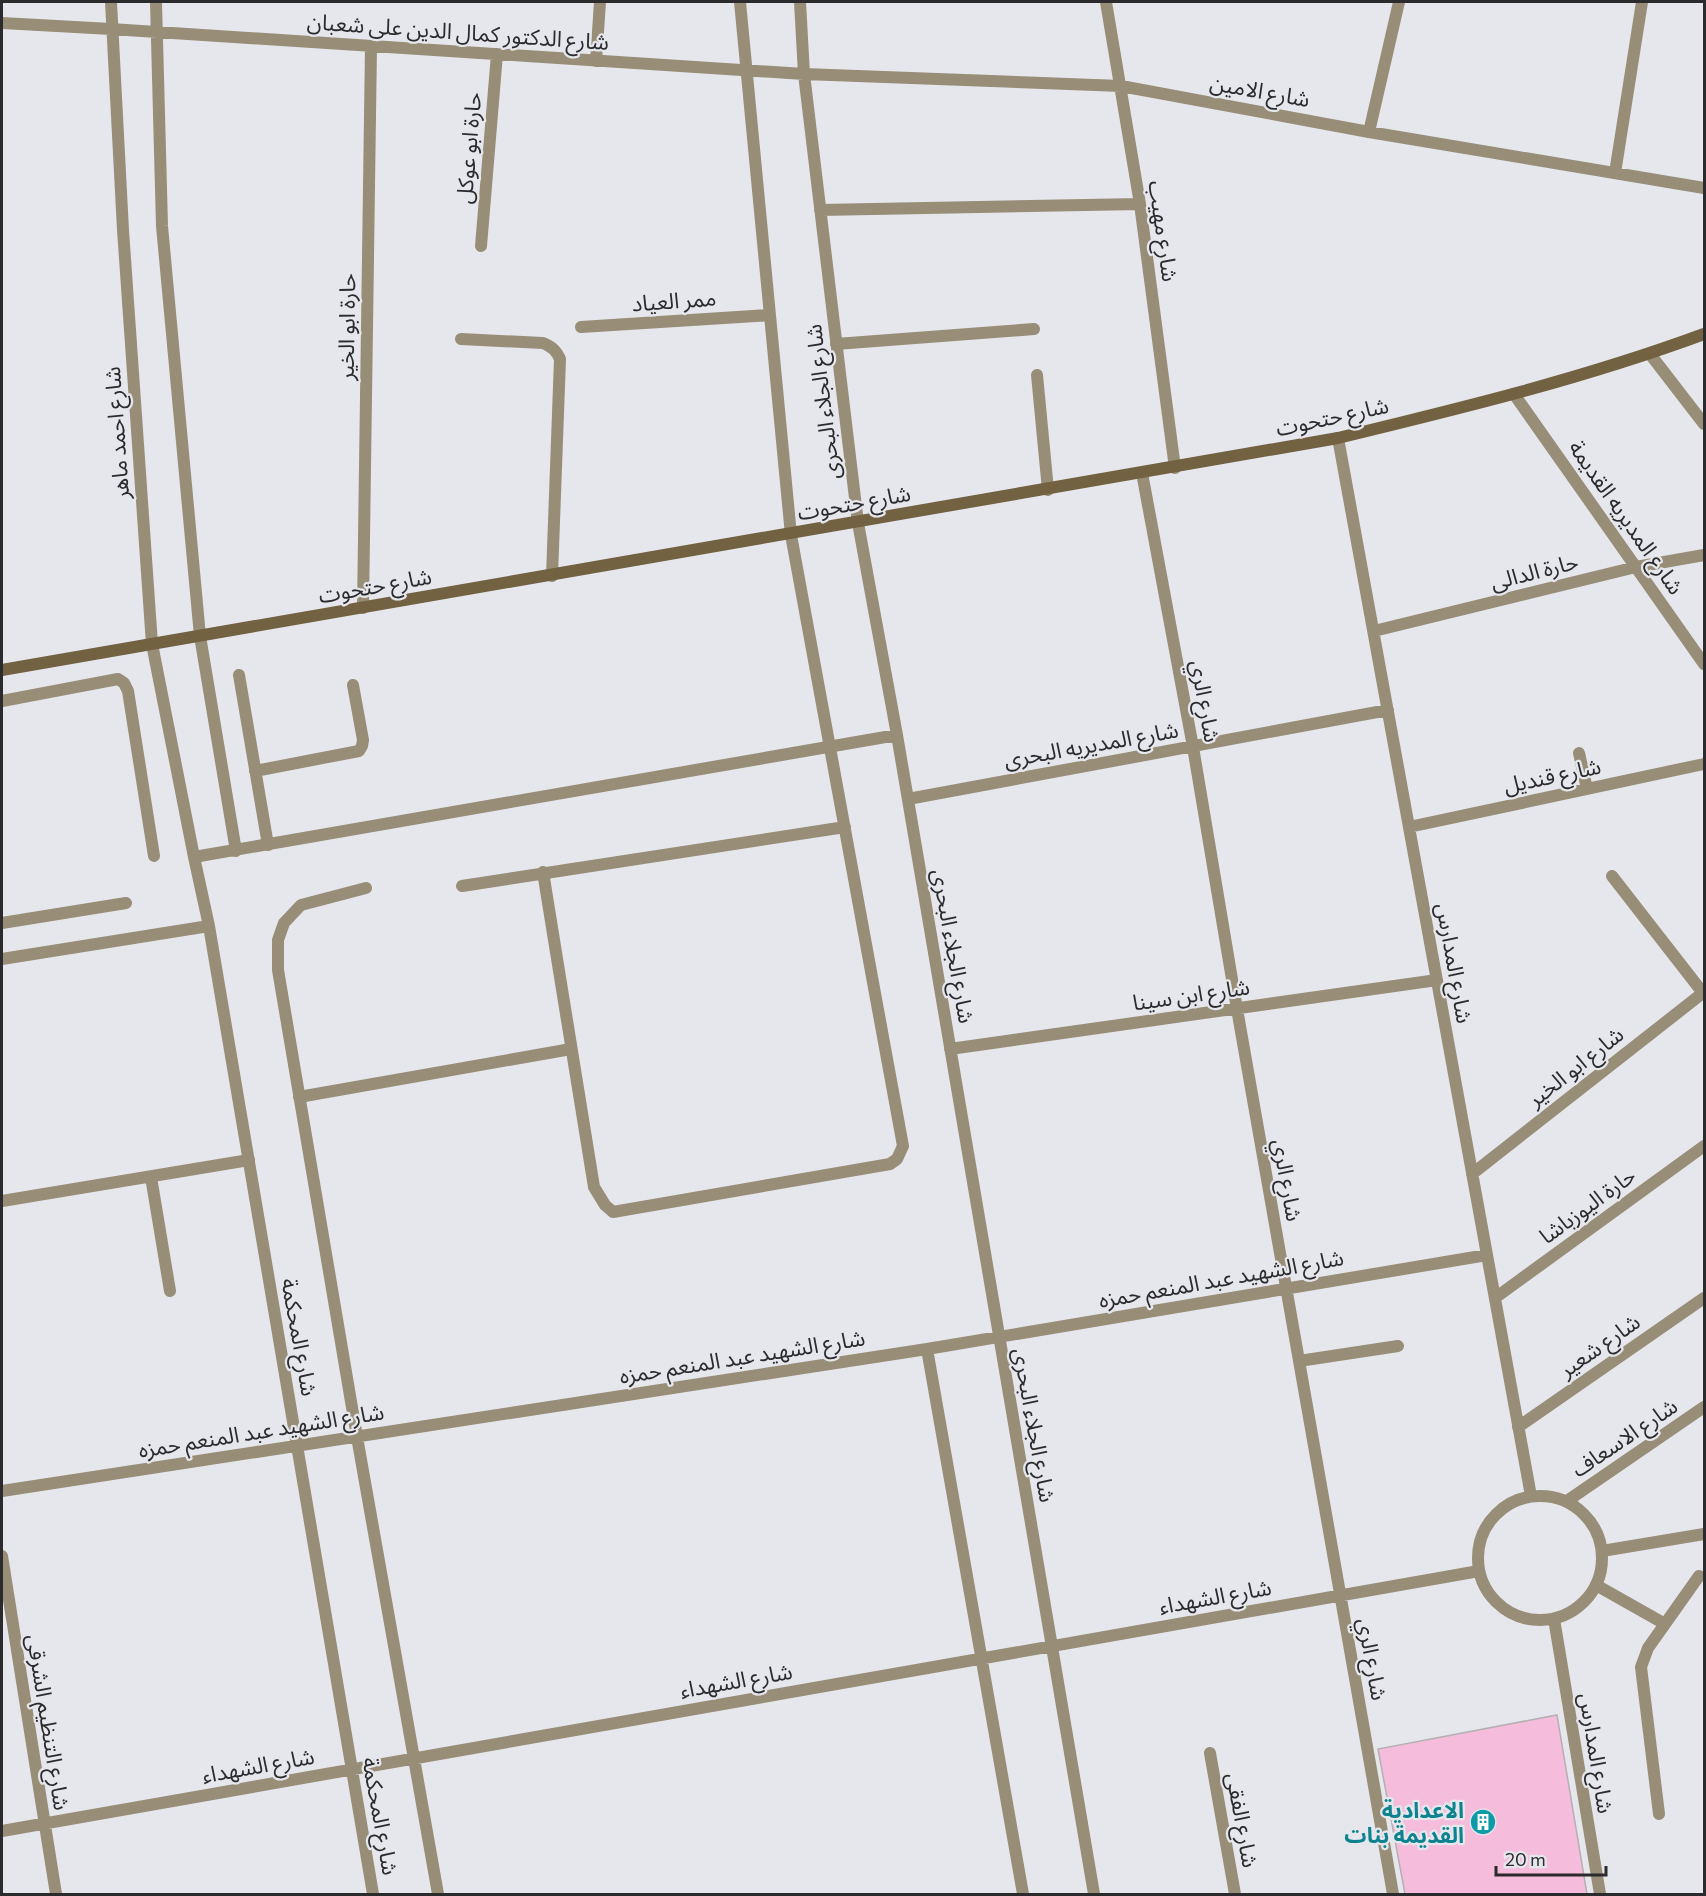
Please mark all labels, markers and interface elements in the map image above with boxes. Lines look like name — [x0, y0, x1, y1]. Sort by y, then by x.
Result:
street label: شارع الدكتور كمال الدين على شعبان — [306, 7, 610, 59]
street label: شارع الامين — [1207, 68, 1312, 116]
street label: حارة ابو عوكل — [450, 91, 487, 205]
street label: شارع مهيب — [1140, 179, 1184, 284]
street label: حارة ابو الخير — [332, 273, 361, 382]
street label: ممر العياد — [631, 284, 717, 316]
street label: شارع الجلاء البحرى — [799, 322, 849, 481]
street label: شارع احمد ماهر — [98, 365, 138, 501]
street label: شارع حتحوت — [1273, 391, 1392, 445]
street label: شارع المديريه القديمة — [1560, 435, 1690, 602]
street label: شارع حتحوت — [795, 479, 913, 529]
street label: حارة الدالى — [1487, 547, 1581, 596]
street label: شارع حتحوت — [316, 562, 434, 612]
street label: شارع الري — [1181, 658, 1227, 745]
street label: شارع المديريه البحرى — [1002, 715, 1181, 777]
street label: شارع قنديل — [1501, 752, 1604, 802]
street label: شارع الجلاء البحرى — [923, 867, 981, 1026]
street label: شارع المدارس — [1427, 901, 1479, 1026]
street label: شارع ابن سينا — [1131, 972, 1252, 1020]
street label: شارع ابو الخير — [1521, 1020, 1631, 1116]
street label: شارع الري — [1263, 1137, 1309, 1224]
street label: حارة اليوزباشا — [1534, 1161, 1641, 1250]
street label: شارع الشهيد عبد المنعم حمزه — [1096, 1243, 1346, 1317]
street label: شارع المحكمة — [272, 1276, 324, 1399]
street label: شارع شعير — [1552, 1307, 1647, 1387]
street label: شارع الشهيد عبد المنعم حمزه — [617, 1323, 867, 1393]
street label: شارع الجلاء البحرى — [1004, 1346, 1062, 1505]
street label: شارع الاسعاف — [1566, 1392, 1684, 1486]
street label: شارع الشهيد عبد المنعم حمزه — [136, 1397, 386, 1467]
street label: شارع الشهداء — [1157, 1573, 1274, 1623]
street label: شارع الري — [1348, 1616, 1394, 1703]
street label: شارع التنظيم الشرقى — [18, 1632, 76, 1813]
street label: شارع الشهداء — [678, 1657, 795, 1707]
street label: شارع المدارس — [1570, 1691, 1620, 1816]
street label: شارع الشهداء — [200, 1742, 317, 1792]
street label: شارع المحكمة — [353, 1755, 405, 1878]
street label: شارع الفقى — [1217, 1770, 1265, 1870]
place label: الاعدادية القديمة بنات — [1344, 1796, 1464, 1848]
building icon: الاعدادية القديمة بنات — [1468, 1807, 1498, 1837]
scale bar — [1496, 1839, 1606, 1877]
text: 20 m — [1505, 1848, 1546, 1870]

